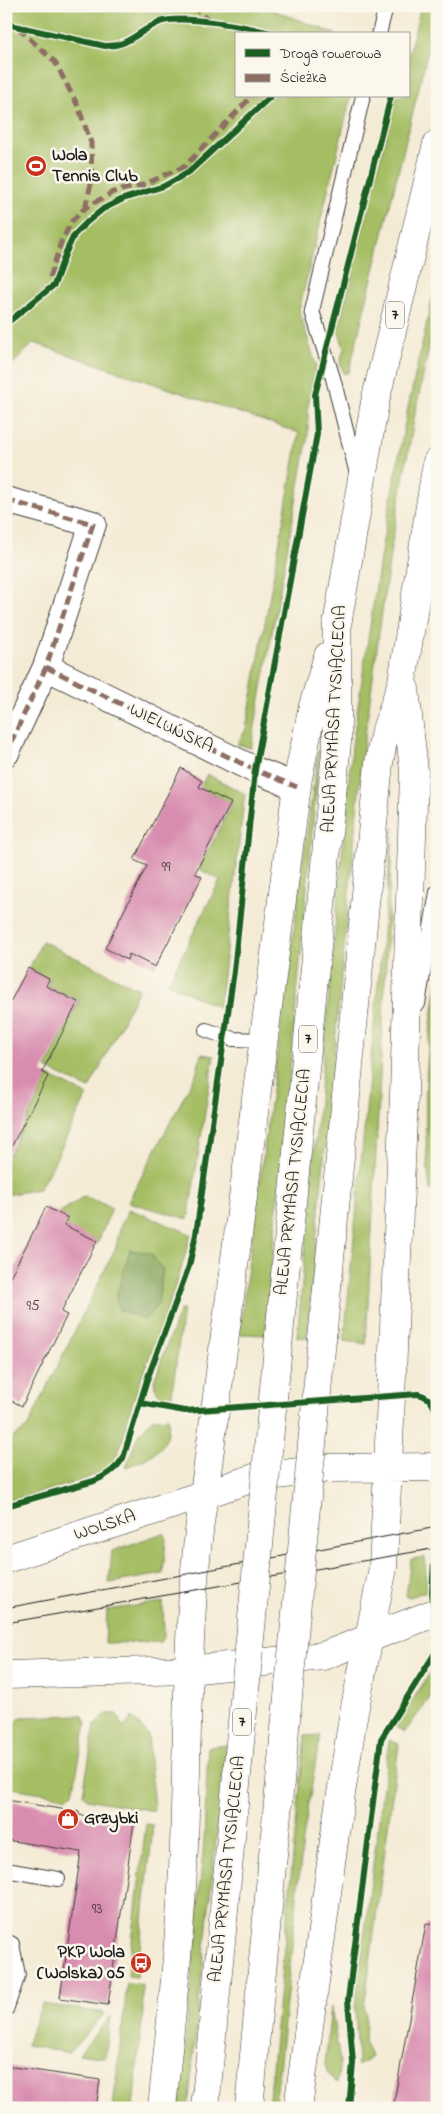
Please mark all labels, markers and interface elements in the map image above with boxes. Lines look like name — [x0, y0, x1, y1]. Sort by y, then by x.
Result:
legend — [235, 32, 410, 98]
text: Droga rowerowa — [279, 43, 381, 66]
text: Ścieżka — [280, 67, 327, 89]
place label: Wola Tennis Club — [52, 143, 138, 190]
sports icon: Wola Tennis Club — [24, 154, 48, 178]
road number: 7 — [386, 302, 404, 328]
street label: ALEJA PRYMASA TYSIĄCLECIA — [316, 605, 354, 833]
street label: WIELUŃSKA — [125, 697, 217, 761]
house number: 99 — [161, 856, 171, 878]
road number: 7 — [299, 1026, 317, 1052]
street label: ALEJA PRYMASA TYSIĄCLECIA — [269, 1067, 319, 1297]
house number: 95 — [26, 1295, 40, 1317]
street label: WOLSKA — [71, 1504, 139, 1548]
road number: 7 — [233, 1708, 251, 1735]
street label: ALEJA PRYMASA TYSIĄCLECIA — [203, 1754, 253, 1984]
place label: Grzybki — [84, 1806, 139, 1833]
shop icon: Grzybki — [56, 1807, 80, 1831]
house number: 93 — [92, 1898, 102, 1920]
place label: PKP Wola (Wolska) 05 — [37, 1940, 126, 1987]
bus stop icon: PKP Wola (Wolska) 05 — [129, 1951, 153, 1975]

